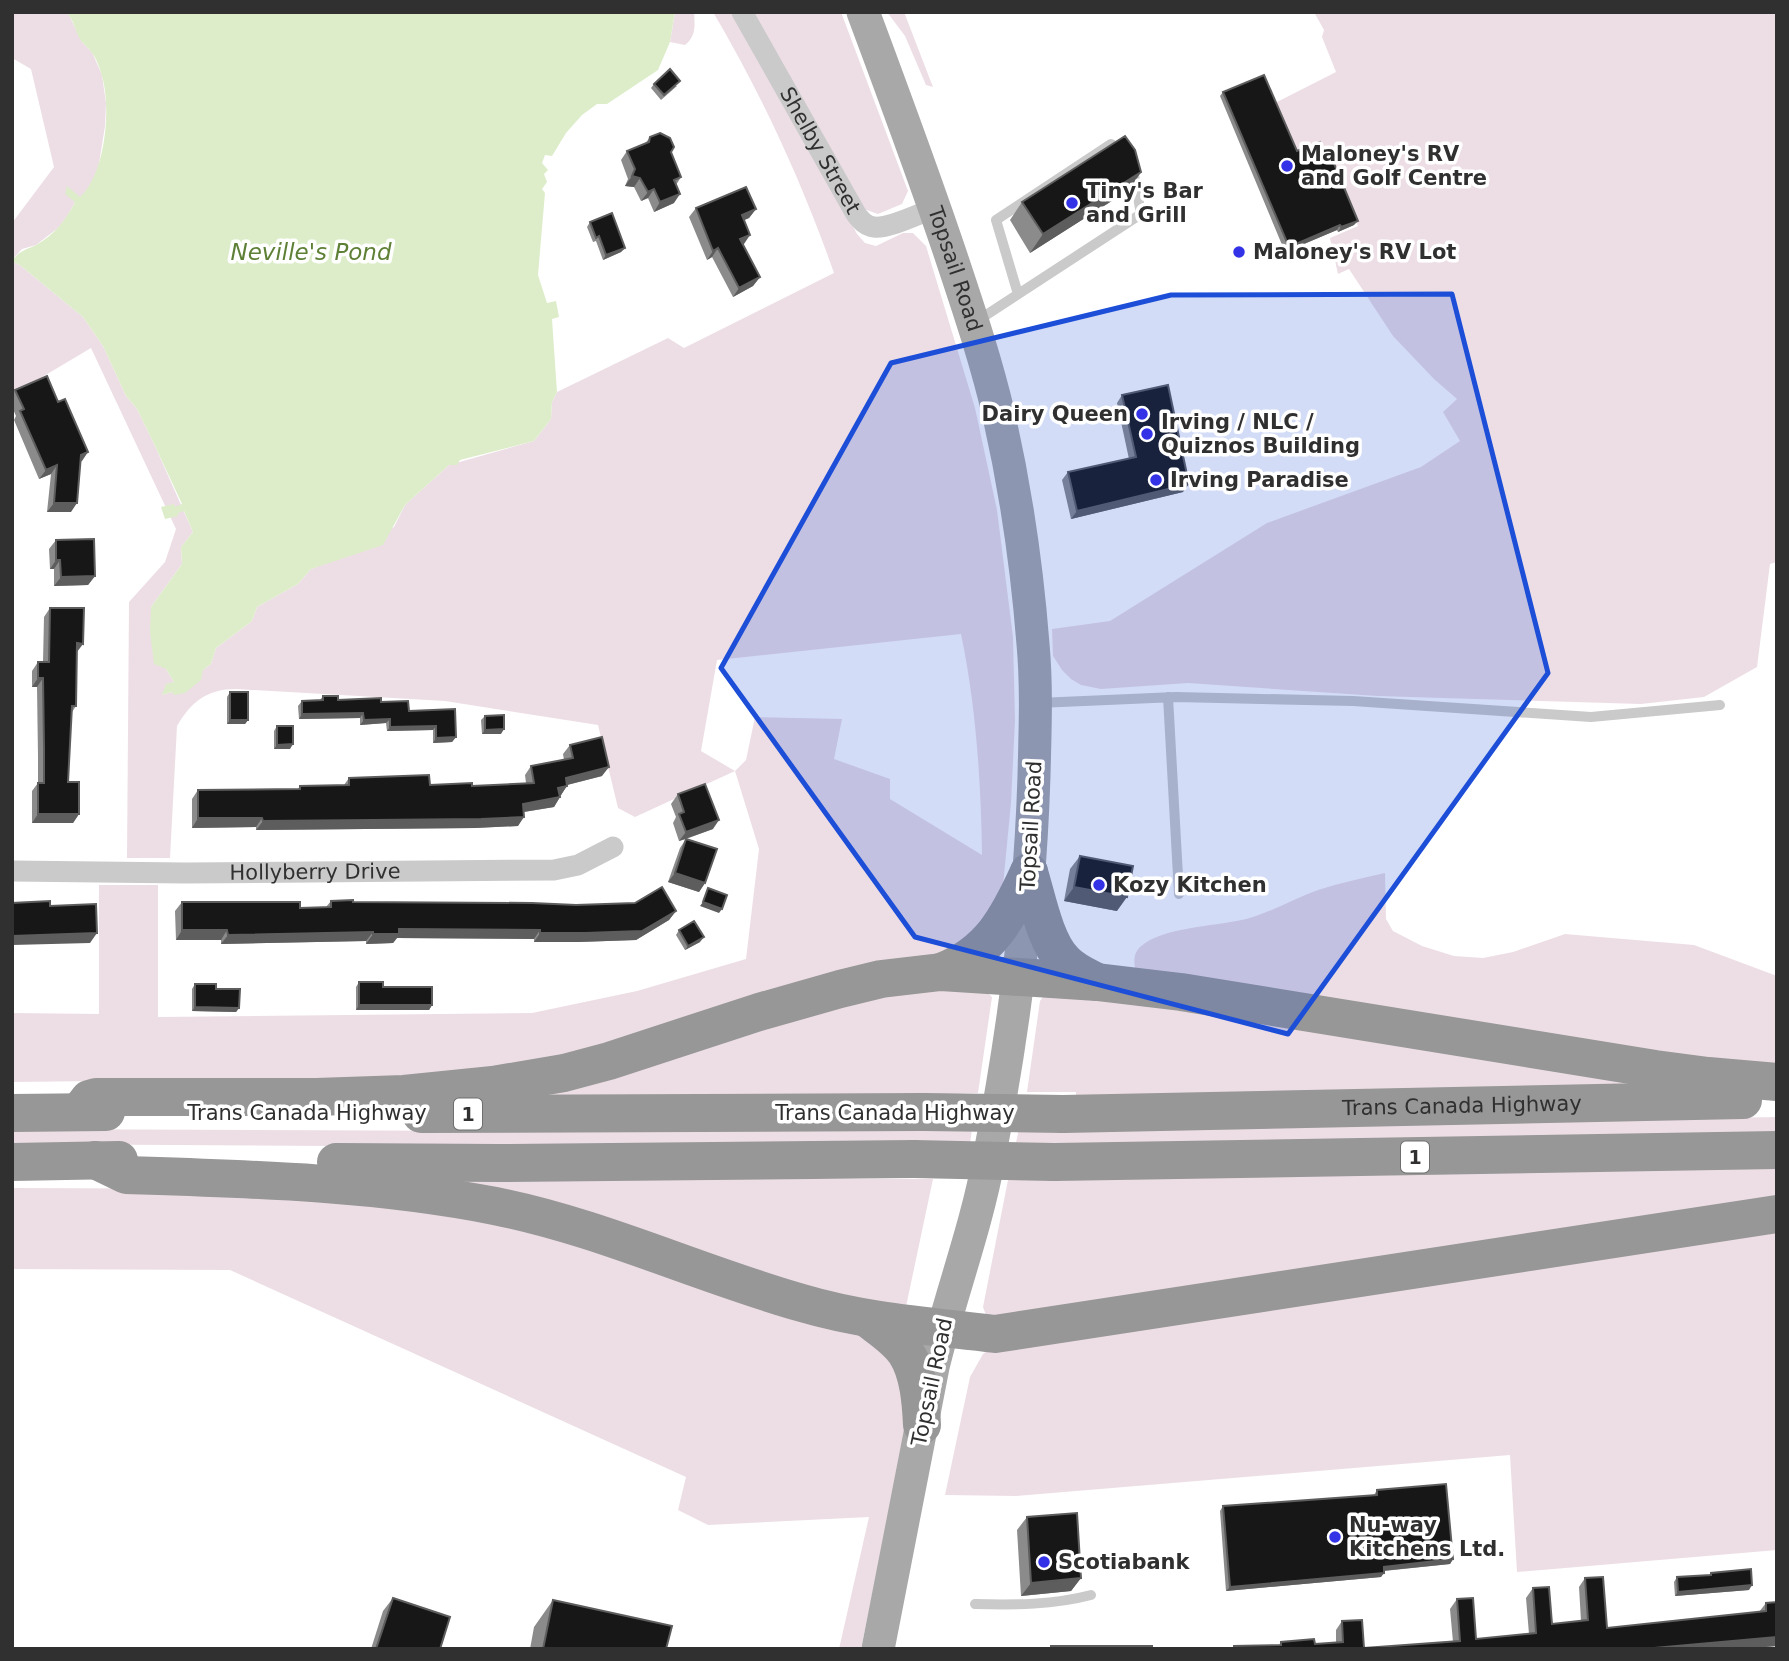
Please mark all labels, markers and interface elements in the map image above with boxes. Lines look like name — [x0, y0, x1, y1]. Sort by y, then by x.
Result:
street label: Shelby Street — [775, 83, 865, 218]
place label: Maloney's RV and Golf Centre — [1301, 142, 1487, 190]
marker: Maloney's RV and Golf Centre — [1279, 158, 1295, 174]
place label: Tiny's Bar and Grill — [1086, 179, 1204, 227]
marker: Tiny's Bar and Grill — [1064, 195, 1080, 211]
street label: Topsail Road — [923, 202, 987, 335]
water label: Neville's Pond — [230, 239, 392, 265]
place label: Maloney's RV Lot — [1253, 240, 1456, 264]
marker: Maloney's RV Lot — [1231, 244, 1247, 260]
place label: Dairy Queen — [982, 402, 1128, 426]
marker: Dairy Queen — [1134, 406, 1150, 422]
place label: Irving / NLC / Quiznos Building — [1161, 410, 1360, 458]
marker: Irving / NLC / Quiznos Building — [1139, 426, 1155, 442]
place label: Irving Paradise — [1170, 468, 1349, 492]
marker: Irving Paradise — [1148, 472, 1164, 488]
street label: Topsail Road — [1016, 760, 1046, 893]
street label: Hollyberry Drive — [229, 859, 401, 885]
place label: Kozy Kitchen — [1113, 873, 1267, 897]
marker: Kozy Kitchen — [1091, 877, 1107, 893]
street label: Trans Canada Highway — [1341, 1091, 1582, 1120]
road number: 1 — [454, 1098, 482, 1130]
street label: Trans Canada Highway — [186, 1101, 427, 1125]
street label: Trans Canada Highway — [774, 1101, 1015, 1125]
road number: 1 — [1401, 1142, 1429, 1172]
street label: Topsail Road — [907, 1316, 957, 1449]
place label: Nu-way Kitchens Ltd. — [1349, 1513, 1505, 1561]
marker: Nu-way Kitchens Ltd. — [1327, 1529, 1343, 1545]
place label: Scotiabank — [1058, 1550, 1191, 1574]
marker: Scotiabank — [1036, 1554, 1052, 1570]

